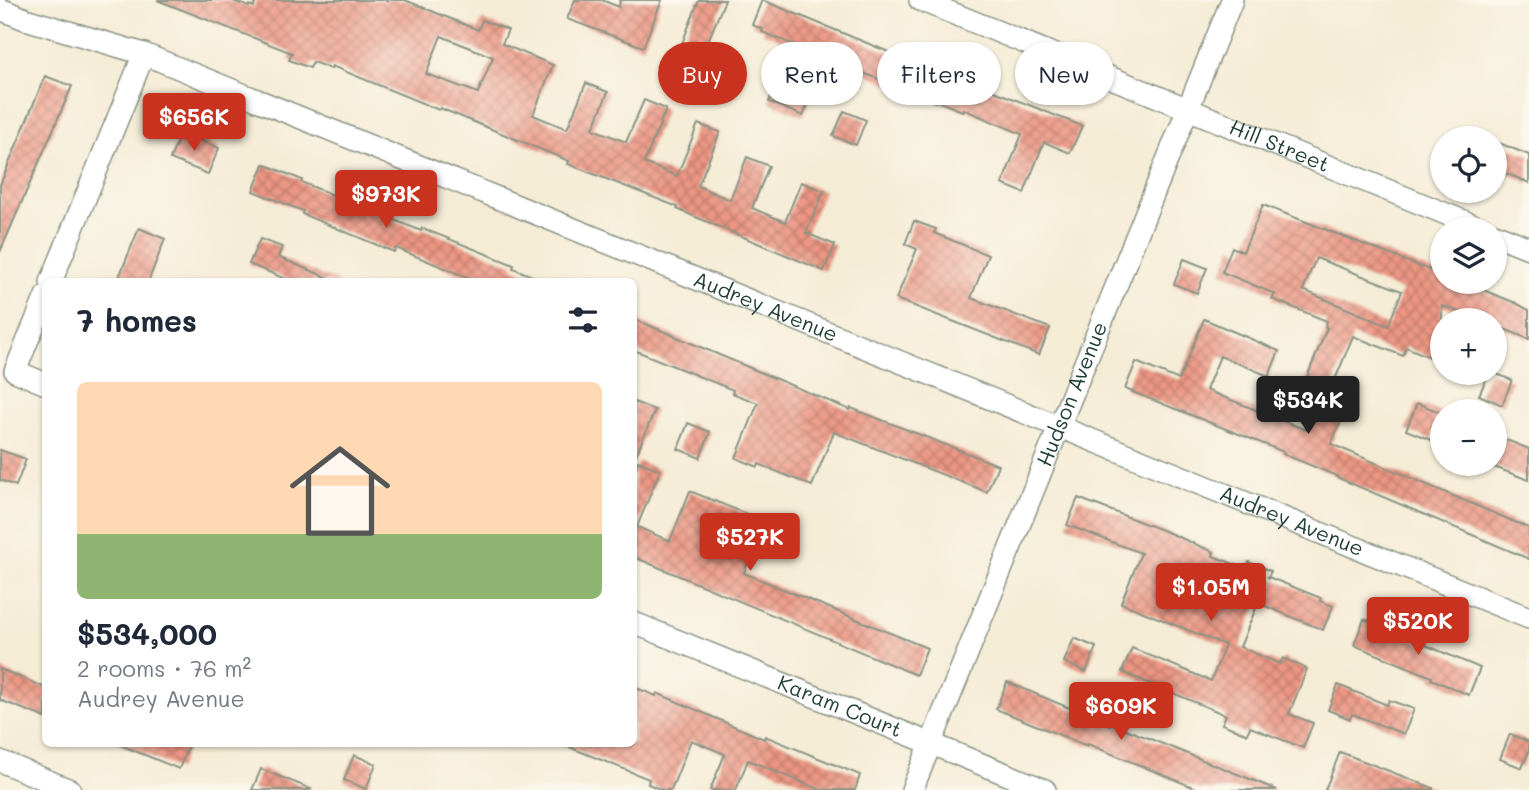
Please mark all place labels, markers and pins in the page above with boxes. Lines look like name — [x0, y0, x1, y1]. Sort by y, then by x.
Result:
pin: $656K — [145, 94, 243, 153]
pin: $973K — [337, 170, 435, 230]
pin: $534K — [1259, 376, 1357, 436]
pin: $527K — [701, 514, 799, 573]
pin: $1.05M — [1154, 564, 1268, 623]
pin: $520K — [1369, 598, 1467, 657]
pin: $609K — [1072, 682, 1170, 742]

